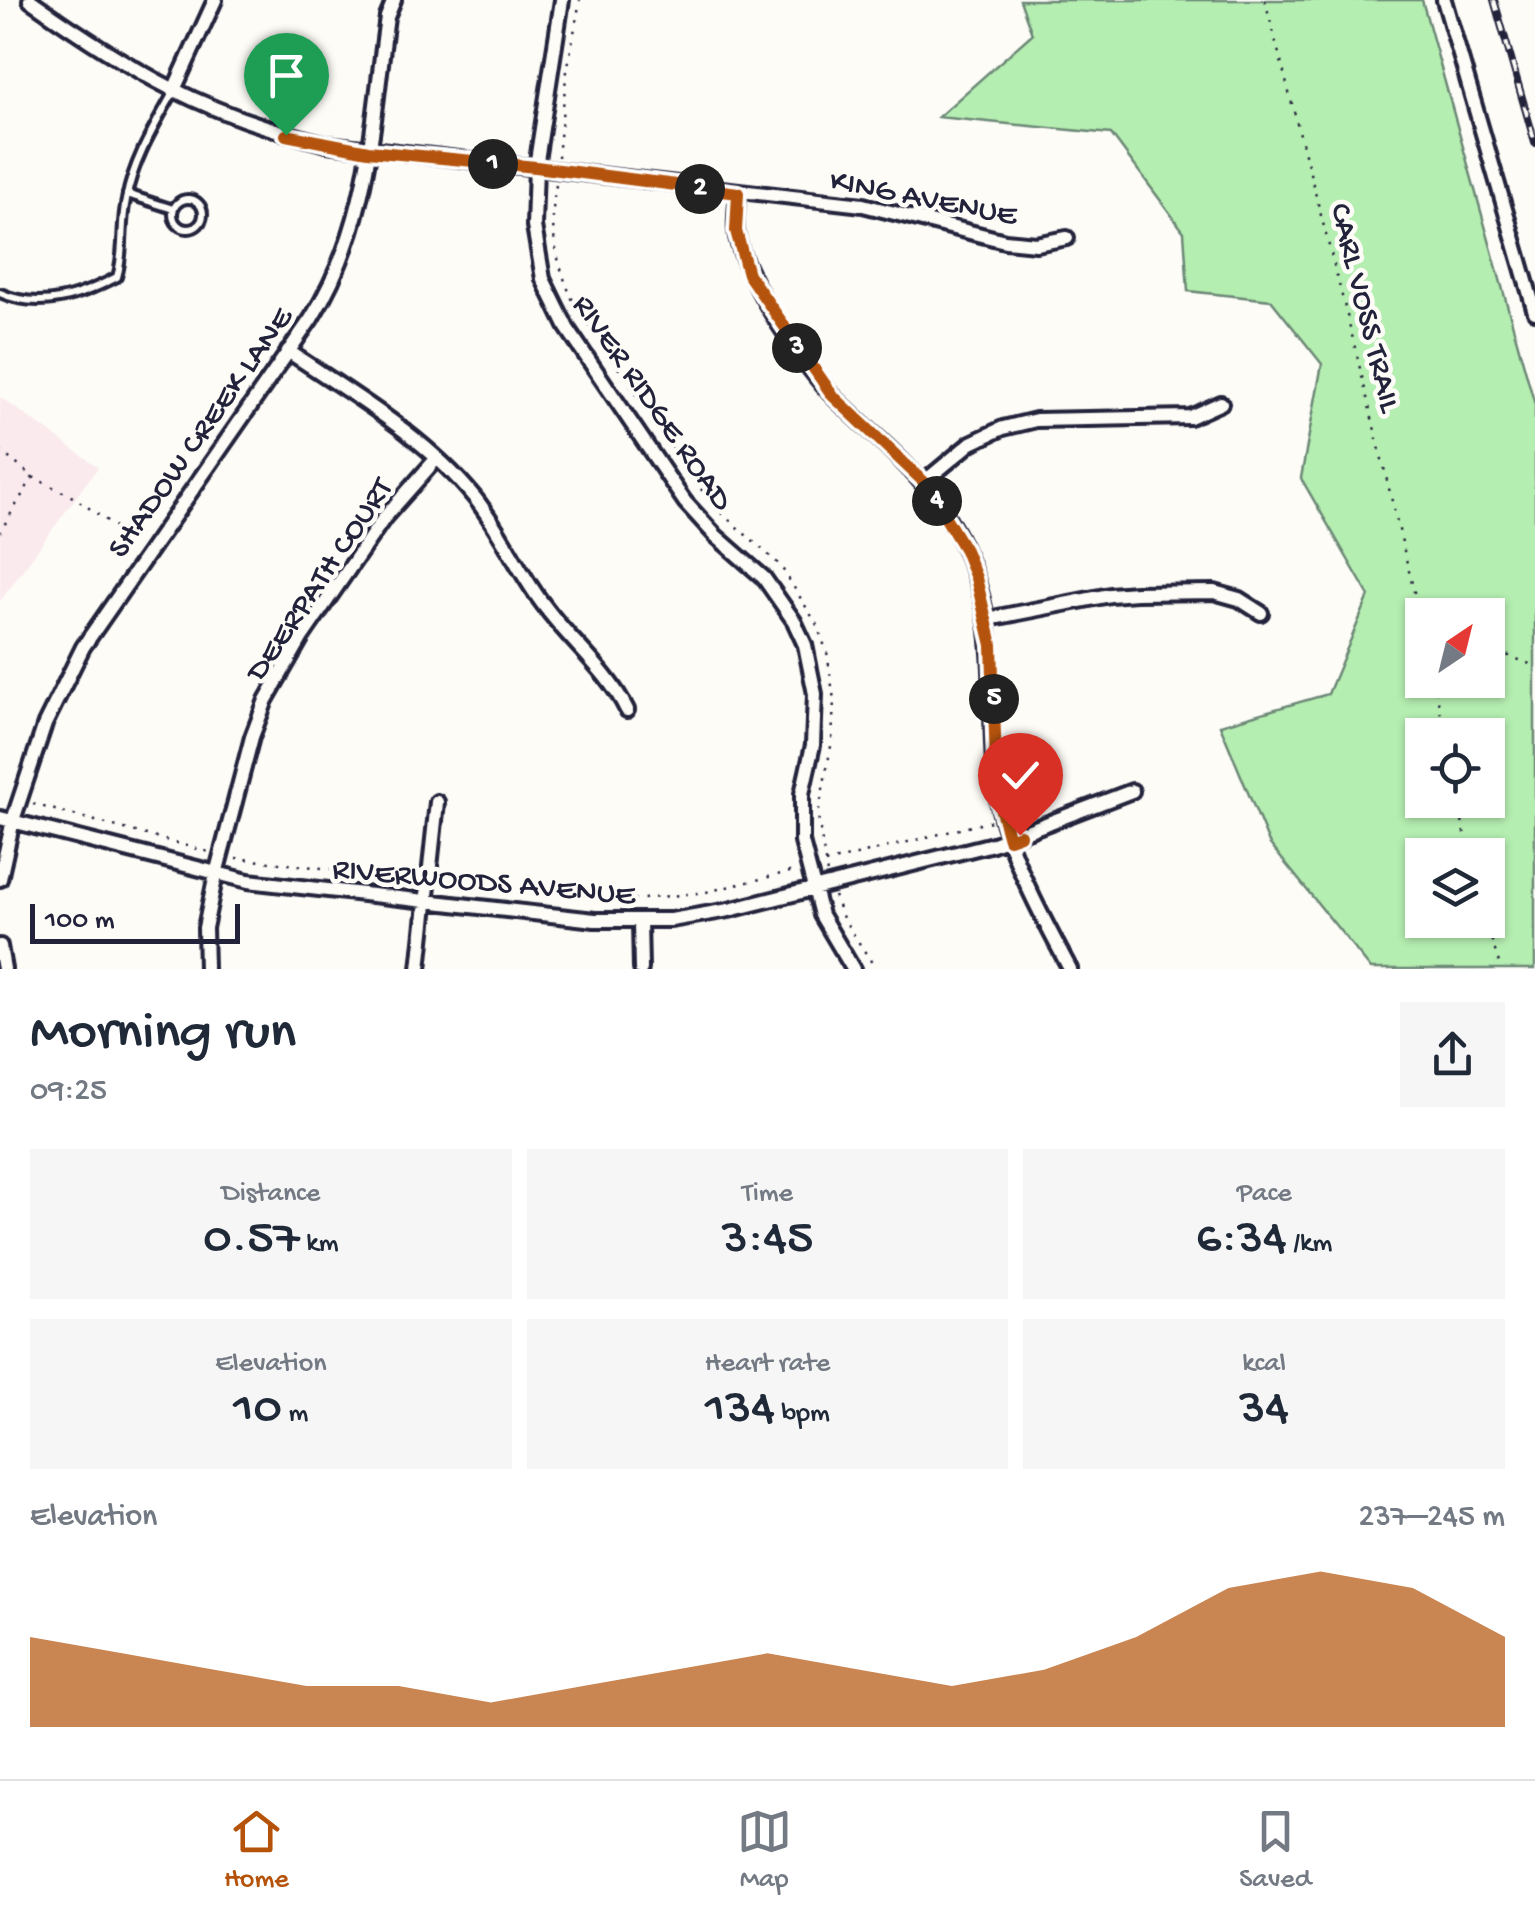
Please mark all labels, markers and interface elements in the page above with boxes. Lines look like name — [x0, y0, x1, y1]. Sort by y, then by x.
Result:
pin — [244, 33, 329, 136]
icon: arrive — [259, 48, 314, 103]
pin: 1 — [468, 139, 518, 189]
text: 1 — [487, 147, 499, 180]
street label: KING AVENUE — [826, 163, 1021, 237]
pin: 2 — [675, 164, 725, 214]
text: 2 — [693, 172, 707, 205]
street label: CARL VOSS TRAIL — [1319, 200, 1408, 418]
street label: RIVER RIDGE ROAD — [562, 288, 740, 519]
street label: SHADOW CREEK LANE — [101, 300, 304, 567]
pin: 3 — [772, 323, 822, 373]
text: 3 — [790, 331, 804, 364]
street label: DEERPATH COURT — [238, 471, 404, 691]
pin: 4 — [912, 476, 962, 526]
text: 4 — [930, 484, 944, 517]
north arrow — [1405, 598, 1505, 698]
map controls — [1405, 598, 1505, 938]
pin: 5 — [969, 674, 1019, 724]
text: 5 — [987, 682, 1001, 715]
button: locate — [1405, 718, 1505, 818]
pin — [978, 733, 1063, 836]
icon: check — [993, 748, 1048, 803]
button: layers — [1405, 838, 1505, 938]
street label: RIVERWOODS AVENUE — [331, 852, 638, 916]
scale bar — [30, 899, 240, 944]
text: 100 m — [45, 905, 115, 938]
button: share — [1400, 1002, 1505, 1107]
text: Morning run — [30, 1003, 296, 1067]
text: 09:25 — [30, 1073, 107, 1111]
text: Distance — [221, 1178, 320, 1211]
text: Time — [742, 1178, 793, 1211]
text: Pace — [1237, 1178, 1292, 1211]
text: 0.57 — [203, 1211, 300, 1270]
text: 3:45 — [722, 1211, 813, 1270]
text: 6:34 — [1196, 1211, 1287, 1270]
text: km — [300, 1228, 339, 1261]
text: /km — [1287, 1228, 1332, 1261]
text: Elevation — [215, 1348, 326, 1381]
text: Heart rate — [705, 1348, 830, 1381]
text: kcal — [1242, 1348, 1286, 1381]
text: 10 — [233, 1381, 282, 1440]
text: 134 — [705, 1381, 775, 1440]
text: 34 — [1239, 1381, 1289, 1440]
text: m — [282, 1398, 308, 1431]
text: bpm — [775, 1398, 830, 1431]
text: Elevation — [30, 1499, 157, 1537]
text: 237–245 m — [1359, 1499, 1505, 1537]
tab: Home — [224, 1804, 289, 1897]
tab: Map — [737, 1804, 792, 1897]
tab: Saved — [1239, 1804, 1311, 1897]

